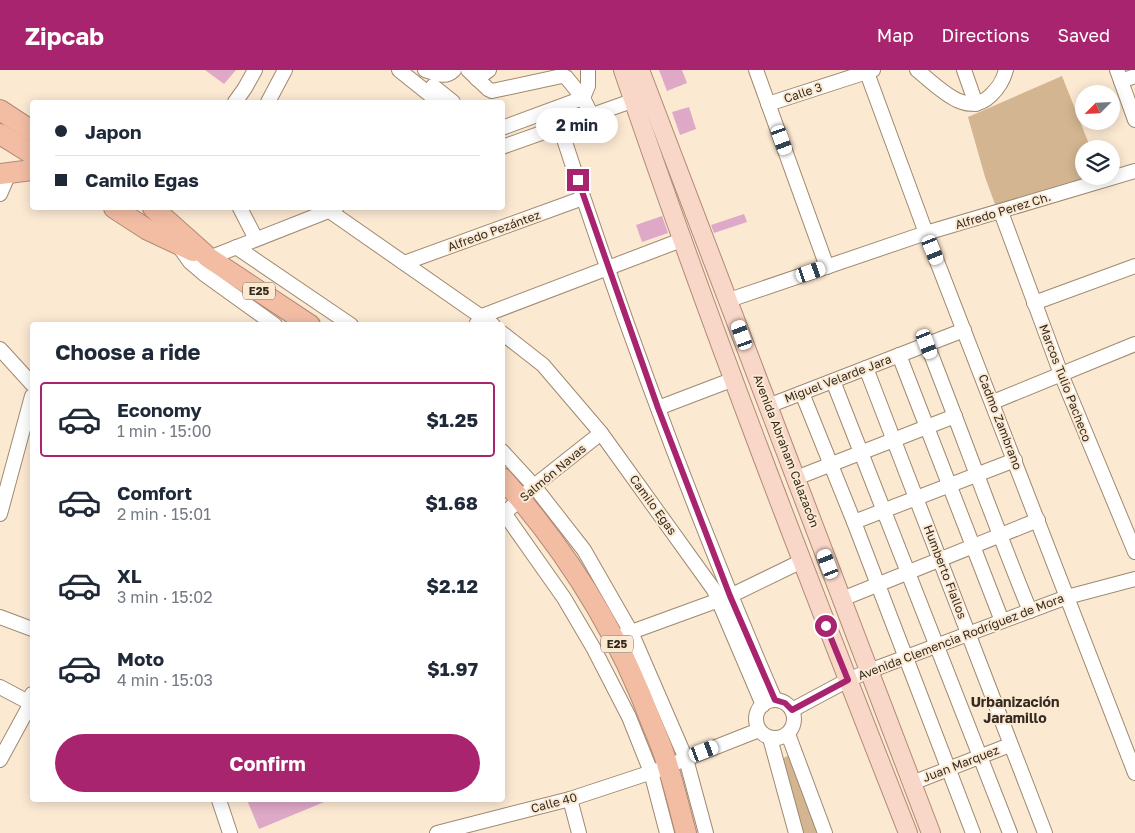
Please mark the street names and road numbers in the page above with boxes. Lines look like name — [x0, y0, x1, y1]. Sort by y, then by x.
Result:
street label: Calle 3 — [782, 79, 824, 106]
street label: Alfredo Perez Ch. — [953, 189, 1053, 232]
street label: Alfredo Pezántez — [445, 207, 542, 254]
road number: E25 — [243, 282, 275, 300]
street label: Marcos Tulio Pacheco — [1036, 322, 1095, 444]
street label: Miguel Velarde Jara — [782, 351, 894, 406]
street label: Avenida Abraham Calazacón — [750, 372, 823, 529]
street label: Cadmo Zambrano — [975, 372, 1026, 472]
street label: Salmón Navas — [517, 441, 589, 505]
street label: Camilo Egas — [627, 472, 680, 538]
street label: Humberto Fiallos — [921, 523, 970, 621]
street label: Avenida Clemencia Rodríguez de Mora — [856, 590, 1066, 683]
road number: E25 — [601, 636, 633, 652]
street label: Juan Marquez — [921, 742, 1001, 785]
street label: Calle 40 — [529, 789, 579, 816]

